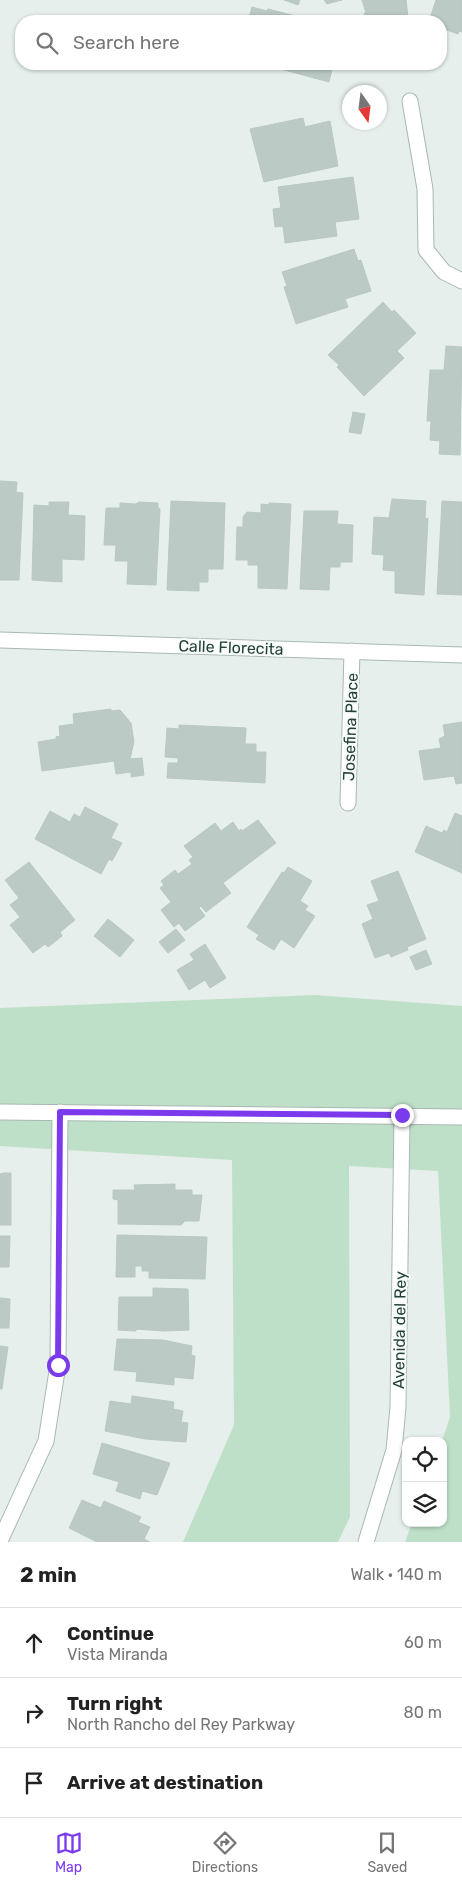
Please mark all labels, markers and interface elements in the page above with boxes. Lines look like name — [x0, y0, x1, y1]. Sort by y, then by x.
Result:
search box — [15, 15, 447, 70]
icon: search — [33, 29, 61, 57]
text: Search here — [73, 31, 180, 54]
north arrow — [342, 85, 387, 130]
street label: Calle Florecita — [178, 636, 284, 659]
street label: Josefina Place — [339, 672, 362, 782]
route end — [391, 1104, 414, 1127]
street label: Avenida del Rey — [389, 1271, 410, 1389]
route start — [47, 1354, 70, 1377]
map controls — [402, 1437, 447, 1527]
button: locate — [402, 1437, 447, 1482]
button: layers — [402, 1482, 447, 1527]
text: 2 min — [20, 1562, 77, 1587]
text: Walk · 140 m — [351, 1565, 442, 1584]
text: Continue — [67, 1622, 154, 1645]
icon: ahead — [20, 1629, 48, 1657]
text: 60 m — [404, 1633, 442, 1652]
text: Vista Miranda — [67, 1645, 168, 1664]
text: Turn right — [67, 1692, 162, 1715]
icon: right — [20, 1699, 48, 1727]
text: 80 m — [404, 1703, 442, 1722]
text: North Rancho del Rey Parkway — [67, 1715, 295, 1734]
icon: arrive — [20, 1769, 48, 1797]
text: Arrive at destination — [67, 1771, 263, 1794]
tab: Map — [55, 1829, 83, 1876]
tab: Directions — [192, 1829, 258, 1876]
tab: Saved — [367, 1829, 407, 1876]

